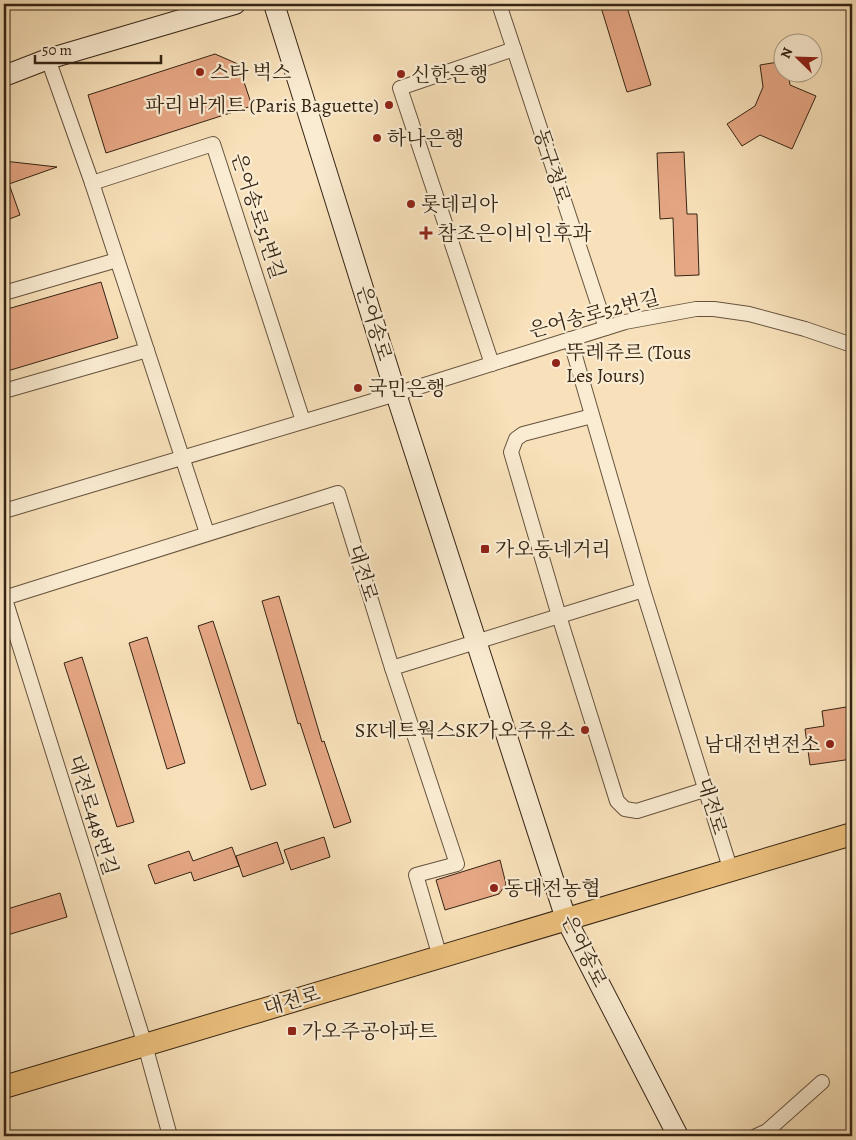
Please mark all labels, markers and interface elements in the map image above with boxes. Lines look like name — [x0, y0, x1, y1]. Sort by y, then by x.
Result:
scale bar — [35, 32, 161, 64]
north arrow — [774, 32, 824, 82]
text: 50 m — [42, 40, 72, 60]
text: N — [776, 45, 797, 62]
place label: 스타 벅스 — [210, 59, 291, 86]
place label: 신한은행 — [411, 61, 488, 88]
marker: 스타 벅스 — [194, 66, 206, 78]
marker: 신한은행 — [395, 68, 407, 80]
place label: 파리 바게트 (Paris Baguette) — [145, 92, 379, 119]
marker: 파리 바게트 (Paris Baguette) — [383, 99, 395, 111]
place label: 하나은행 — [387, 125, 464, 152]
street label: 동구청로 — [527, 125, 577, 207]
marker: 하나은행 — [371, 132, 383, 144]
street label: 은어송로51번길 — [225, 149, 291, 283]
place label: 롯데리아 — [421, 191, 499, 218]
marker: 롯데리아 — [405, 198, 417, 210]
place label: 참조은이비인후과 — [437, 220, 592, 247]
marker: 참조은이비인후과 — [419, 226, 433, 240]
street label: 은어송로 — [350, 282, 398, 364]
street label: 은어송로52번길 — [526, 284, 662, 344]
place label: 뚜레쥬르 (Tous Les Jours) — [566, 339, 691, 389]
marker: 뚜레쥬르 (Tous Les Jours) — [550, 357, 562, 369]
place label: 국민은행 — [368, 375, 445, 402]
marker: 국민은행 — [352, 382, 364, 394]
place label: 가오동네거리 — [495, 536, 611, 563]
street label: 대전로 — [342, 541, 384, 605]
marker: 가오동네거리 — [479, 543, 491, 555]
place label: SK네트웍스SK가오주유소 — [355, 717, 575, 744]
marker: SK네트웍스SK가오주유소 — [579, 724, 591, 736]
place label: 남대전변전소 — [704, 731, 820, 758]
marker: 남대전변전소 — [824, 738, 836, 750]
street label: 대전로448번길 — [62, 752, 124, 878]
street label: 대전로 — [691, 774, 733, 838]
place label: 동대전농협 — [504, 875, 601, 902]
marker: 동대전농협 — [488, 882, 500, 894]
street label: 은어송로 — [555, 910, 613, 992]
street label: 대전로 — [260, 980, 324, 1022]
place label: 가오주공아파트 — [302, 1018, 437, 1045]
marker: 가오주공아파트 — [286, 1025, 298, 1037]

